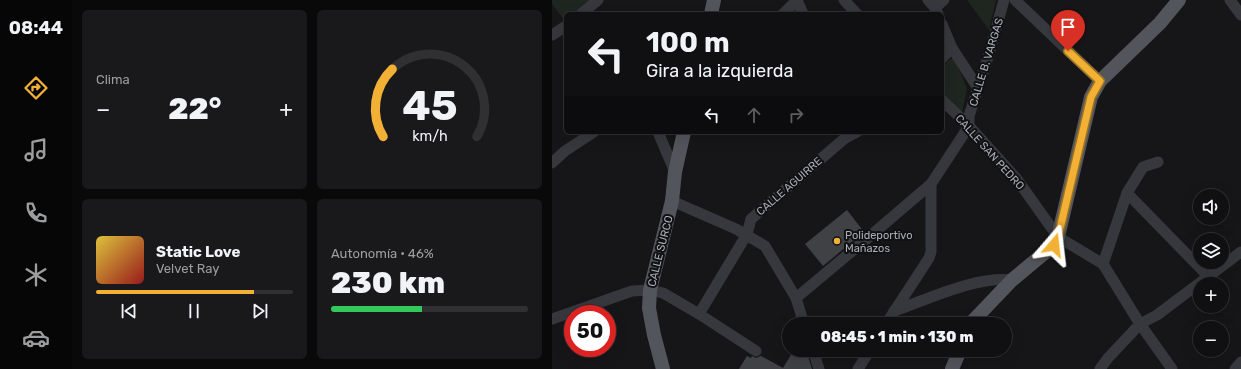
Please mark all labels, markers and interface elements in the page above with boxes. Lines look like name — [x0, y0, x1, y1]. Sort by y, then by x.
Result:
pin — [1051, 10, 1085, 51]
street label: CALLE B. VARGAS — [967, 16, 1006, 108]
icon: arrive — [1057, 16, 1079, 38]
text: 08:44 — [9, 17, 63, 39]
text: 100 m — [646, 26, 730, 59]
icon: left — [580, 28, 632, 80]
text: Gira a la izquierda — [646, 60, 793, 82]
text: Clima — [96, 72, 130, 87]
icon: directions — [22, 74, 50, 102]
text: 45 — [402, 81, 457, 130]
text: 22° — [168, 91, 221, 127]
text: − — [96, 96, 110, 123]
text: + — [279, 96, 293, 123]
icon: left — [701, 104, 723, 126]
icon: ahead — [743, 104, 765, 126]
icon: right — [785, 104, 807, 126]
street label: CALLE SAN PEDRO — [952, 112, 1027, 193]
text: km/h — [412, 128, 447, 145]
icon: music — [22, 136, 50, 164]
street label: CALLE AGUIRRE — [754, 154, 825, 218]
map controls — [1193, 189, 1229, 357]
button: sound — [1193, 189, 1229, 225]
icon: phone — [22, 199, 50, 227]
street label: CALLE SURCO — [645, 214, 676, 288]
position arrow — [1033, 224, 1075, 266]
place label: Polideportivo Mañazos — [845, 229, 913, 255]
button: layers — [1193, 233, 1229, 269]
marker: Polideportivo Mañazos — [832, 236, 842, 246]
text: Static Love — [156, 243, 240, 261]
text: Autonomía · 46% — [331, 246, 434, 261]
icon: climate — [22, 261, 50, 289]
text: Velvet Ray — [156, 261, 219, 276]
text: 230 km — [331, 265, 445, 301]
button: + — [1193, 277, 1229, 313]
icon: previous — [118, 300, 140, 322]
icon: pause — [183, 300, 205, 322]
icon: next — [249, 300, 271, 322]
speed limit sign: 50 — [564, 305, 616, 357]
button: − — [1193, 321, 1229, 357]
icon: car — [22, 324, 50, 352]
text: 08:45 · 1 min · 130 m — [821, 328, 973, 346]

